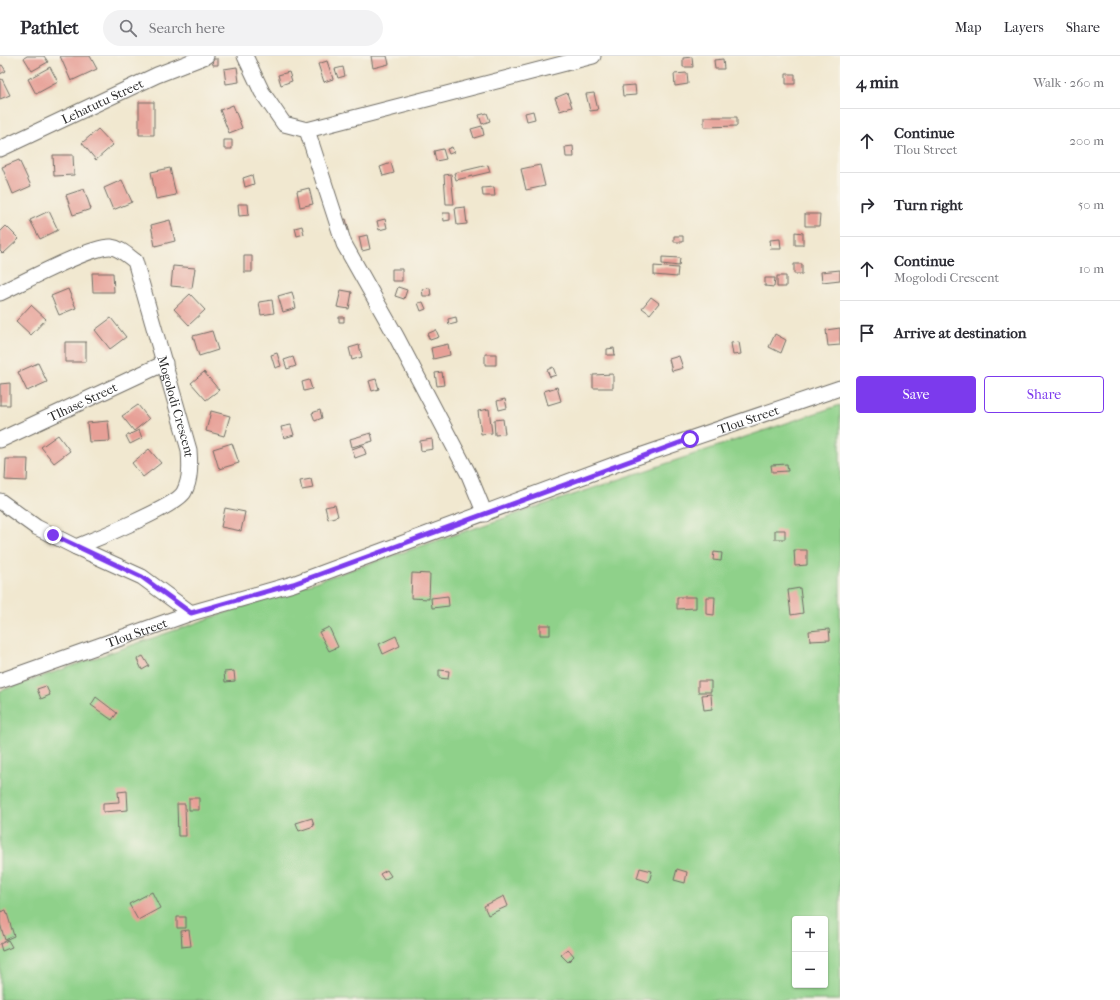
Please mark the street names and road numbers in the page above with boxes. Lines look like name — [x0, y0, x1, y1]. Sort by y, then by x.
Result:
street label: Lehatutu Street — [59, 75, 146, 127]
street label: Mogolodi Crescent — [155, 354, 197, 458]
street label: Tlhase Street — [46, 379, 120, 424]
street label: Tlou Street — [716, 402, 781, 436]
street label: Tlou Street — [104, 615, 169, 650]

